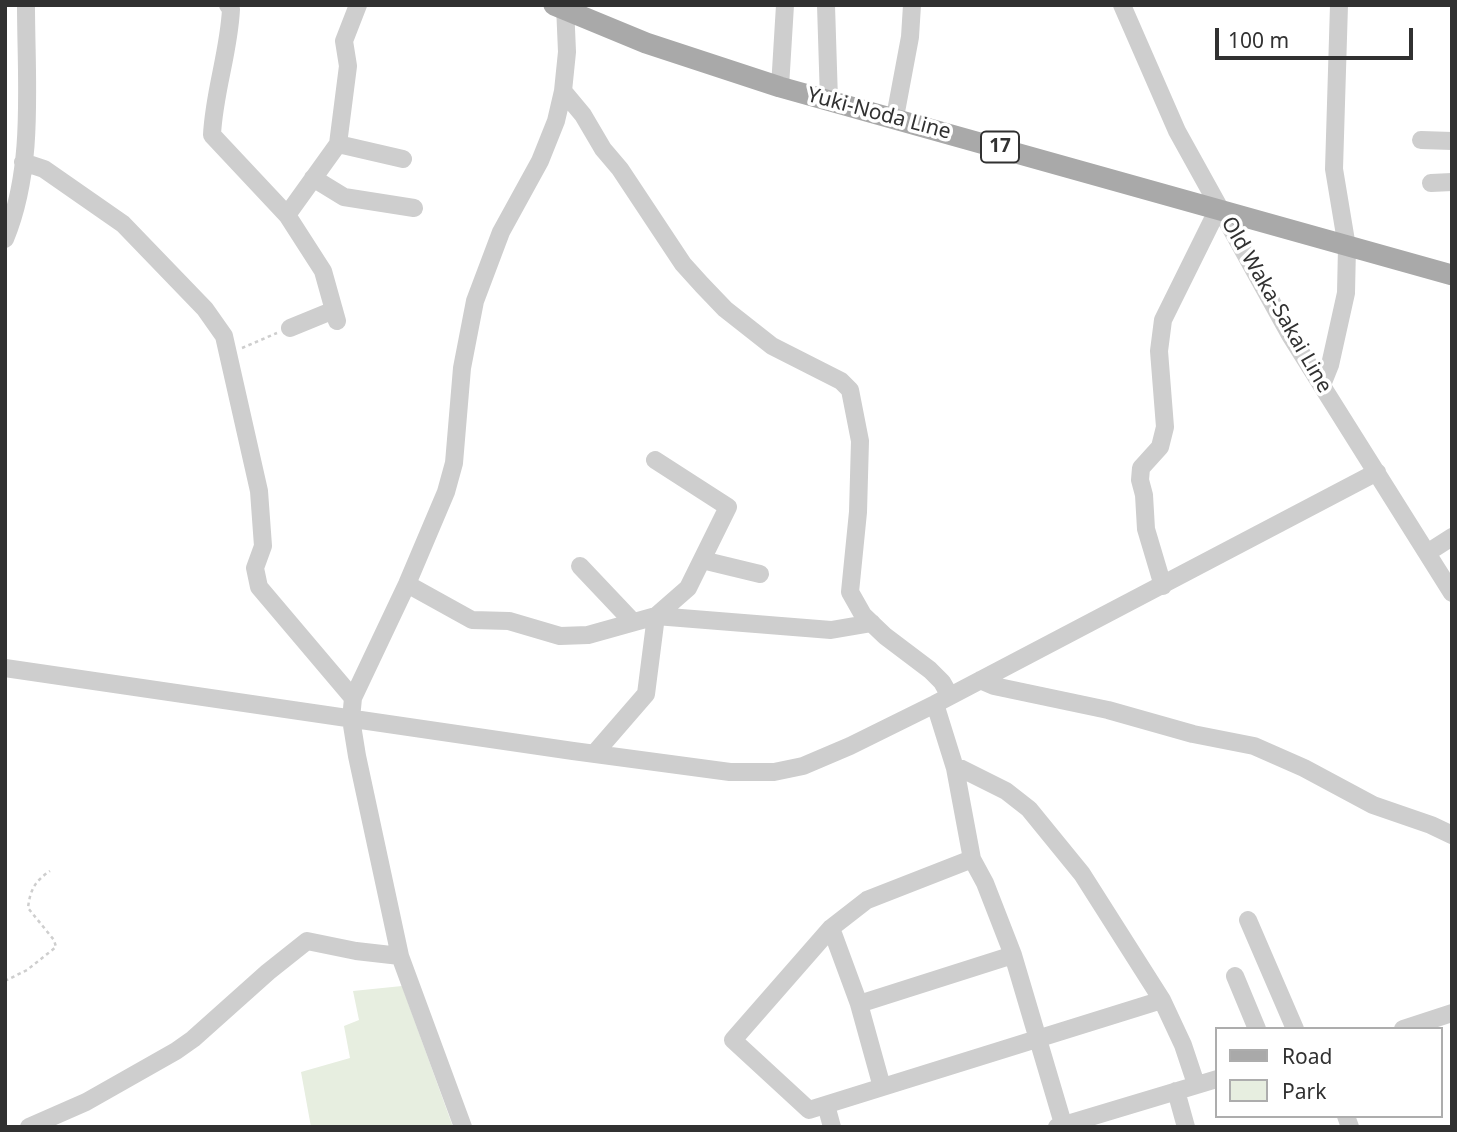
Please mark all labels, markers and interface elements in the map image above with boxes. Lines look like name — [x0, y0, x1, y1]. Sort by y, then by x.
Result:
scale bar — [1219, 14, 1417, 58]
text: 100 m — [1228, 26, 1289, 54]
street label: Yuki-Noda Line — [804, 83, 954, 145]
road number: 17 — [981, 132, 1019, 162]
street label: Old Waka-Sakai Line — [1215, 212, 1337, 398]
legend — [1216, 1027, 1443, 1118]
text: Road — [1282, 1042, 1332, 1070]
text: Park — [1282, 1077, 1326, 1105]

